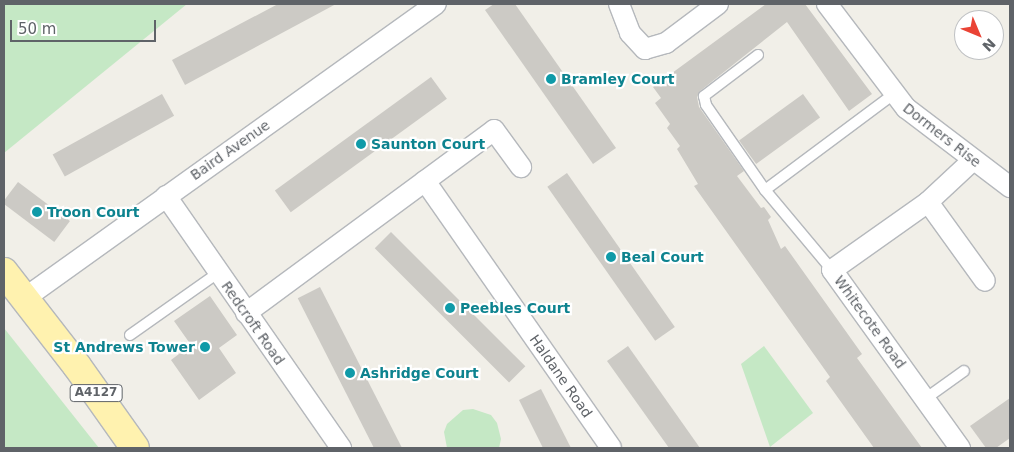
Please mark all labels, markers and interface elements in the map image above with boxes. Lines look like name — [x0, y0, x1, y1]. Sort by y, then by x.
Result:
scale bar — [12, 10, 159, 42]
north arrow — [954, 10, 1004, 60]
text: 50 m — [18, 20, 56, 38]
text: N — [979, 35, 999, 55]
place label: Bramley Court — [561, 71, 674, 87]
marker: Bramley Court — [545, 73, 557, 85]
street label: Dormers Rise — [900, 99, 984, 171]
street label: Baird Avenue — [187, 116, 273, 184]
place label: Saunton Court — [371, 136, 485, 152]
marker: Saunton Court — [355, 138, 367, 150]
place label: Troon Court — [47, 204, 139, 220]
marker: Troon Court — [31, 206, 43, 218]
place label: Beal Court — [621, 249, 704, 265]
marker: Beal Court — [605, 251, 617, 263]
street label: Whitecote Road — [831, 272, 909, 372]
street label: Redcroft Road — [218, 278, 288, 368]
place label: Peebles Court — [460, 300, 570, 316]
marker: Peebles Court — [444, 302, 456, 314]
street label: Haldane Road — [526, 331, 596, 421]
place label: St Andrews Tower — [53, 339, 195, 355]
marker: St Andrews Tower — [199, 341, 211, 353]
place label: Ashridge Court — [360, 365, 479, 381]
marker: Ashridge Court — [344, 367, 356, 379]
road number: A4127 — [68, 383, 124, 402]

